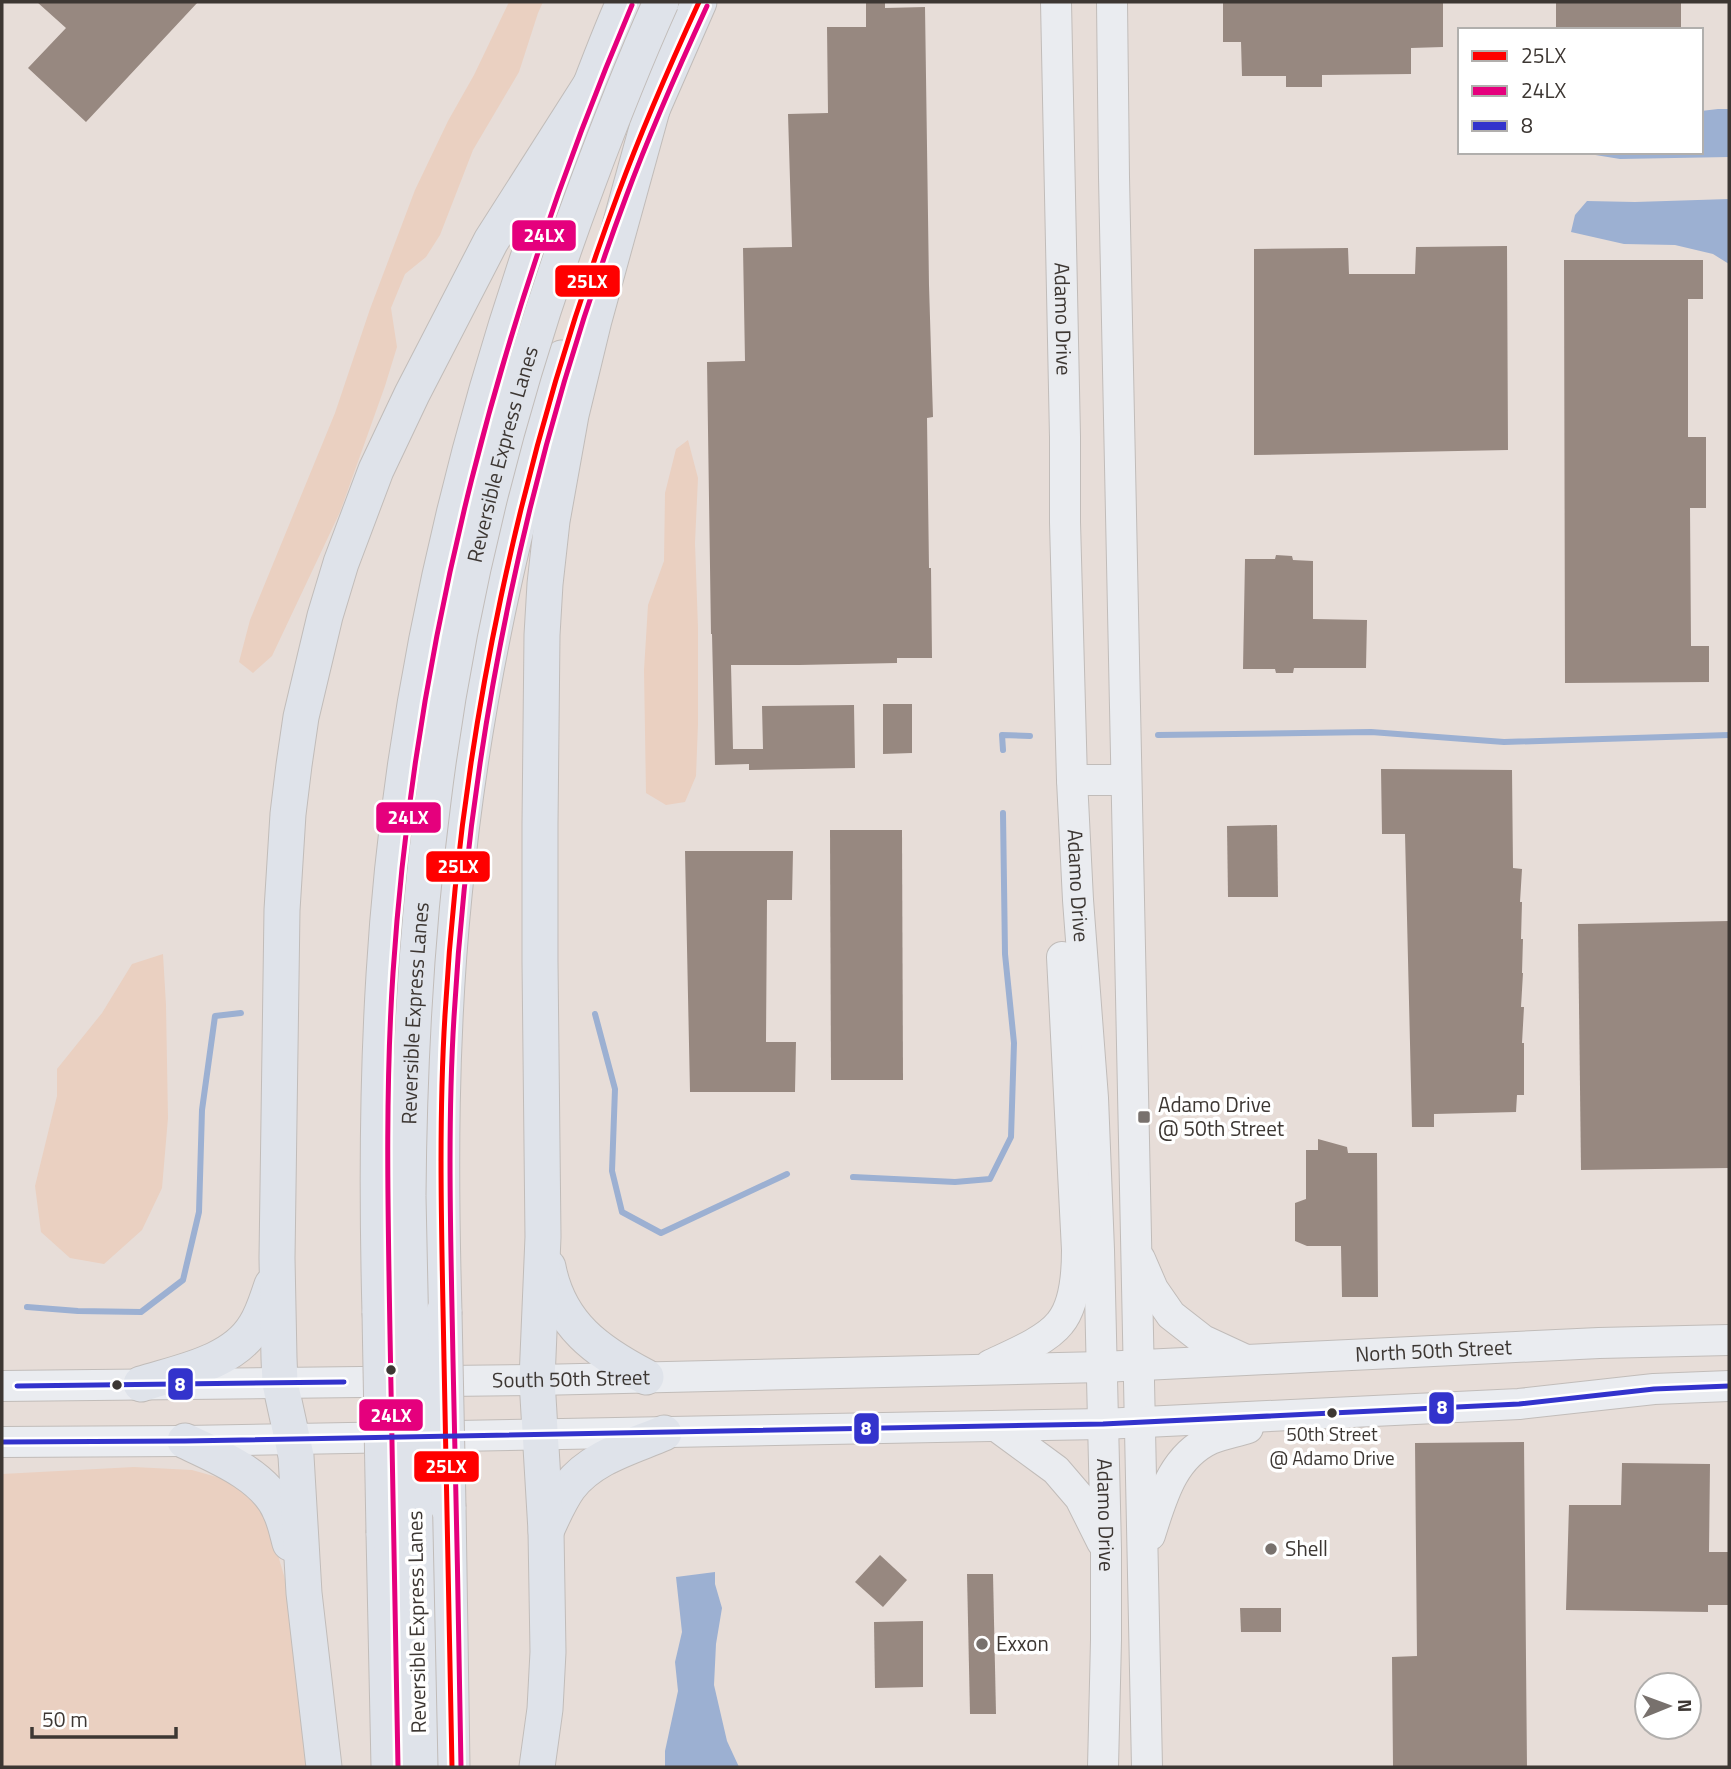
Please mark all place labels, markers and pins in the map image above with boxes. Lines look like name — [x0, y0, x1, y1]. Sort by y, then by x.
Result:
place label: Adamo Drive @ 50th Street — [1158, 1088, 1285, 1144]
marker: Adamo Drive @ 50th Street — [1136, 1109, 1152, 1125]
unlabelled marker — [384, 1363, 398, 1377]
unlabelled marker — [110, 1378, 124, 1392]
marker: 50th Street @ Adamo Drive — [1325, 1406, 1339, 1420]
place label: 50th Street @ Adamo Drive — [1269, 1419, 1395, 1472]
place label: Shell — [1285, 1532, 1328, 1564]
marker: Shell — [1263, 1541, 1279, 1557]
place label: Exxon — [996, 1627, 1049, 1659]
marker: Exxon — [974, 1636, 990, 1652]

